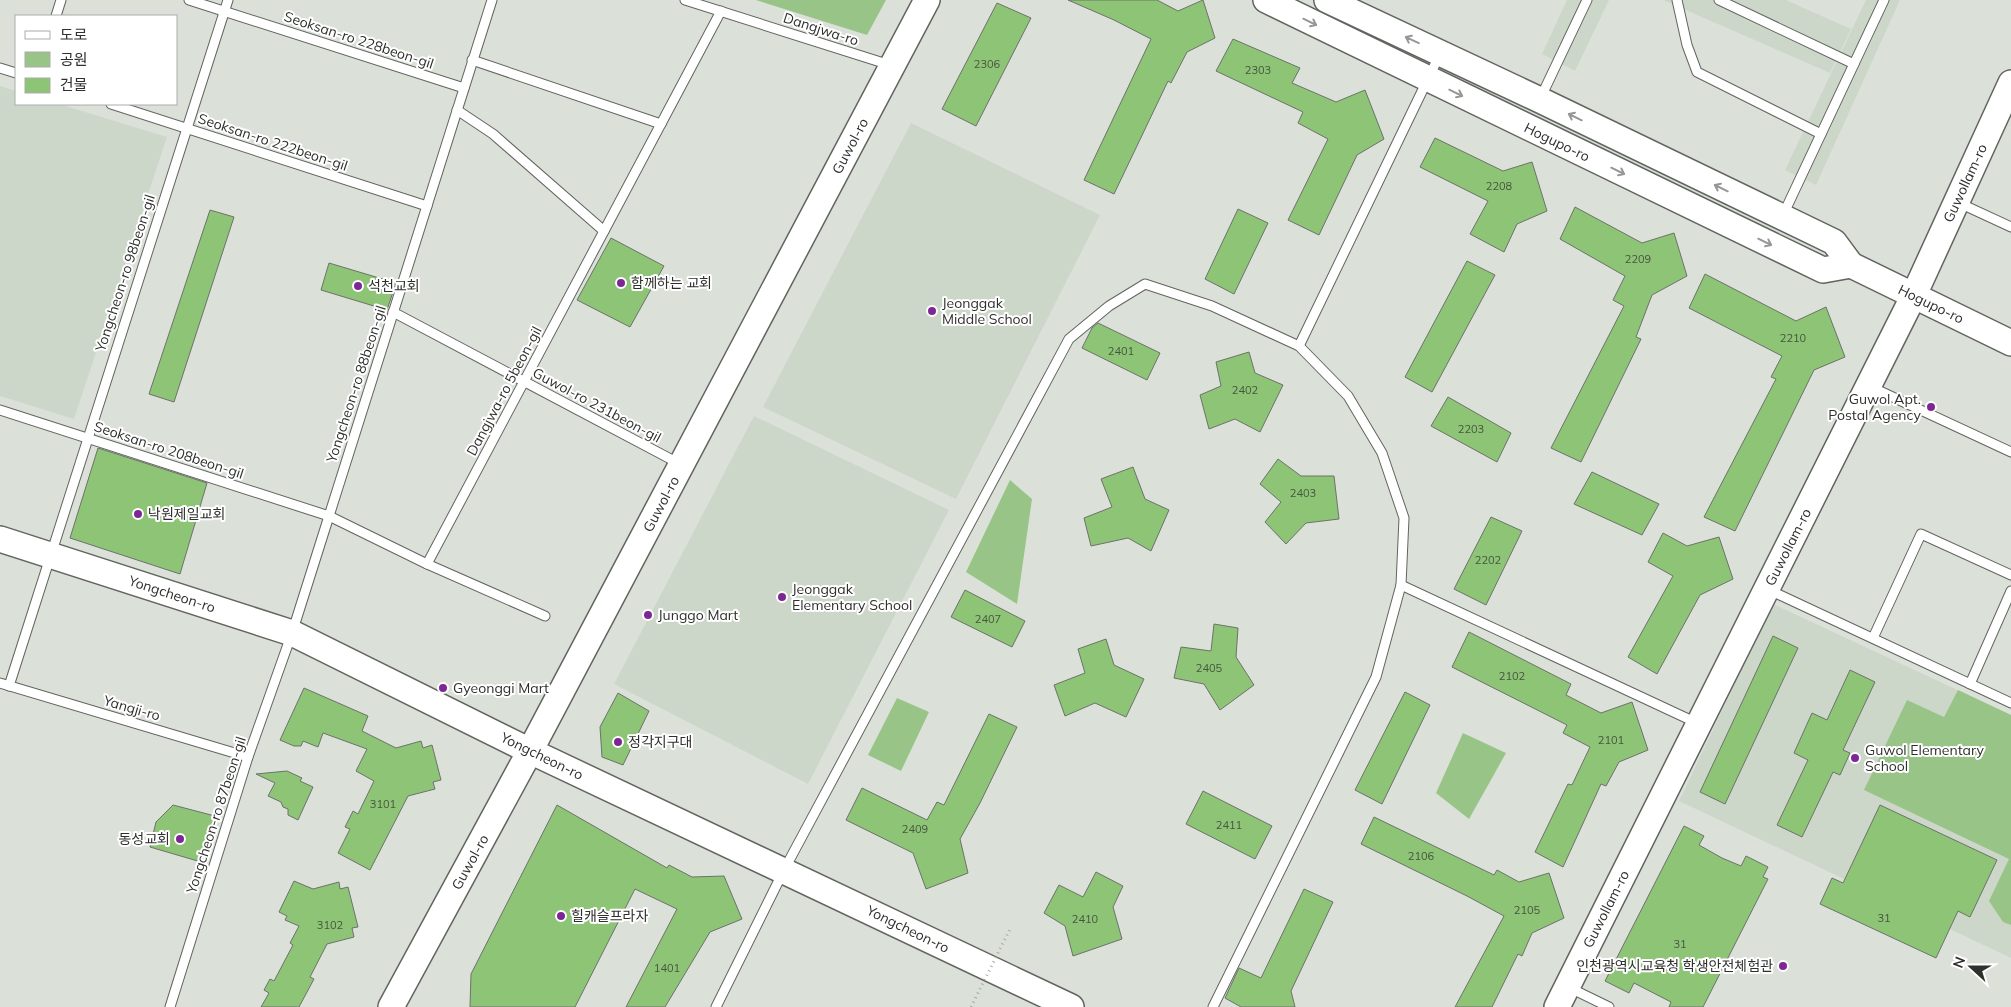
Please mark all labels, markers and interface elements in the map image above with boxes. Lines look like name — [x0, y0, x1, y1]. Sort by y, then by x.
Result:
street label: Seoksan-ro 228beon-gil — [282, 7, 436, 73]
street label: Dangjwa-ro — [781, 8, 861, 50]
legend — [15, 15, 178, 105]
one-way arrow — [1302, 18, 1317, 28]
text: 도로 — [60, 25, 88, 44]
one-way arrow — [1405, 35, 1420, 44]
text: 공원 — [60, 50, 88, 69]
house number: 2306 — [974, 57, 1001, 71]
house number: 2303 — [1245, 63, 1271, 77]
text: 건물 — [60, 75, 88, 94]
one-way arrow — [1448, 89, 1463, 98]
street label: Seoksan-ro 222beon-gil — [196, 109, 350, 175]
one-way arrow — [1568, 111, 1583, 121]
street label: Guwol-ro — [828, 115, 872, 177]
street label: Hogupo-ro — [1521, 118, 1593, 166]
street label: Guwollam-ro — [1939, 141, 1991, 225]
one-way arrow — [1610, 167, 1625, 176]
house number: 2208 — [1486, 179, 1513, 193]
one-way arrow — [1714, 183, 1729, 192]
street label: Yongcheon-ro 98beon-gil — [91, 192, 159, 355]
one-way arrow — [1757, 237, 1772, 247]
house number: 2209 — [1625, 252, 1651, 266]
place label: 함께하는 교회 — [631, 274, 712, 292]
place label: 석천교회 — [368, 277, 420, 295]
marker: 함께하는 교회 — [615, 277, 627, 289]
marker: 석천교회 — [352, 280, 364, 292]
street label: Hogupo-ro — [1895, 280, 1967, 328]
place label: Jeonggak Middle School — [942, 294, 1032, 328]
street label: Yongcheon-ro 88beon-gil — [322, 303, 390, 466]
marker: Jeonggak Middle School — [926, 305, 938, 317]
street label: Dangjwa-ro 5beon-gil — [462, 323, 546, 459]
house number: 2210 — [1780, 331, 1807, 345]
house number: 2401 — [1108, 344, 1134, 358]
street label: Guwol-ro 231beon-gil — [530, 363, 664, 447]
house number: 2402 — [1232, 383, 1259, 397]
place label: Guwol Apt. Postal Agency — [1828, 390, 1922, 424]
marker: Guwol Apt. Postal Agency — [1925, 401, 1937, 413]
street label: Seoksan-ro 208beon-gil — [92, 417, 246, 483]
house number: 2203 — [1458, 422, 1484, 436]
street label: Guwol-ro — [639, 473, 683, 535]
house number: 2403 — [1290, 486, 1316, 500]
place label: 낙원제일교회 — [148, 505, 225, 523]
street label: Guwollam-ro — [1761, 505, 1815, 589]
marker: 낙원제일교회 — [132, 508, 144, 520]
house number: 2202 — [1475, 553, 1502, 567]
street label: Yongcheon-ro — [125, 571, 218, 616]
place label: Jeonggak Elementary School — [792, 580, 912, 614]
marker: Jeonggak Elementary School — [776, 591, 788, 603]
place label: Junggo Mart — [658, 606, 738, 624]
marker: Junggo Mart — [642, 609, 654, 621]
house number: 2407 — [975, 612, 1001, 626]
house number: 2405 — [1196, 661, 1223, 675]
house number: 2102 — [1499, 669, 1526, 683]
place label: Gyeonggi Mart — [453, 679, 549, 697]
marker: Gyeonggi Mart — [437, 682, 449, 694]
street label: Yangji-ro — [101, 691, 162, 725]
street label: Yongcheon-ro — [497, 728, 586, 784]
place label: 정각지구대 — [628, 733, 692, 751]
house number: 2101 — [1598, 733, 1624, 747]
street label: Yongcheon-ro 87beon-gil — [182, 734, 250, 897]
marker: 정각지구대 — [612, 736, 624, 748]
place label: Guwol Elementary School — [1865, 741, 1984, 775]
marker: Guwol Elementary School — [1849, 752, 1861, 764]
house number: 3101 — [370, 797, 396, 811]
house number: 2411 — [1216, 818, 1242, 832]
house number: 2409 — [902, 822, 928, 836]
place label: 동성교회 — [118, 830, 170, 848]
street label: Guwol-ro — [447, 831, 493, 893]
marker: 동성교회 — [174, 833, 186, 845]
house number: 2106 — [1408, 849, 1435, 863]
street label: Guwollam-ro — [1579, 867, 1633, 951]
street label: Yongcheon-ro — [863, 901, 952, 957]
house number: 2105 — [1514, 903, 1541, 917]
place label: 힐캐슬프라자 — [571, 907, 648, 925]
marker: 힐캐슬프라자 — [555, 910, 567, 922]
house number: 31 — [1877, 911, 1891, 925]
house number: 2410 — [1072, 912, 1099, 926]
house number: 3102 — [317, 918, 344, 932]
house number: 31 — [1673, 937, 1687, 951]
north arrow — [1946, 942, 1996, 992]
text: N — [1949, 954, 1969, 971]
place label: 인천광역시교육청 학생안전체험관 — [1576, 957, 1773, 975]
marker: 인천광역시교육청 학생안전체험관 — [1777, 960, 1789, 972]
house number: 1401 — [654, 961, 680, 975]

